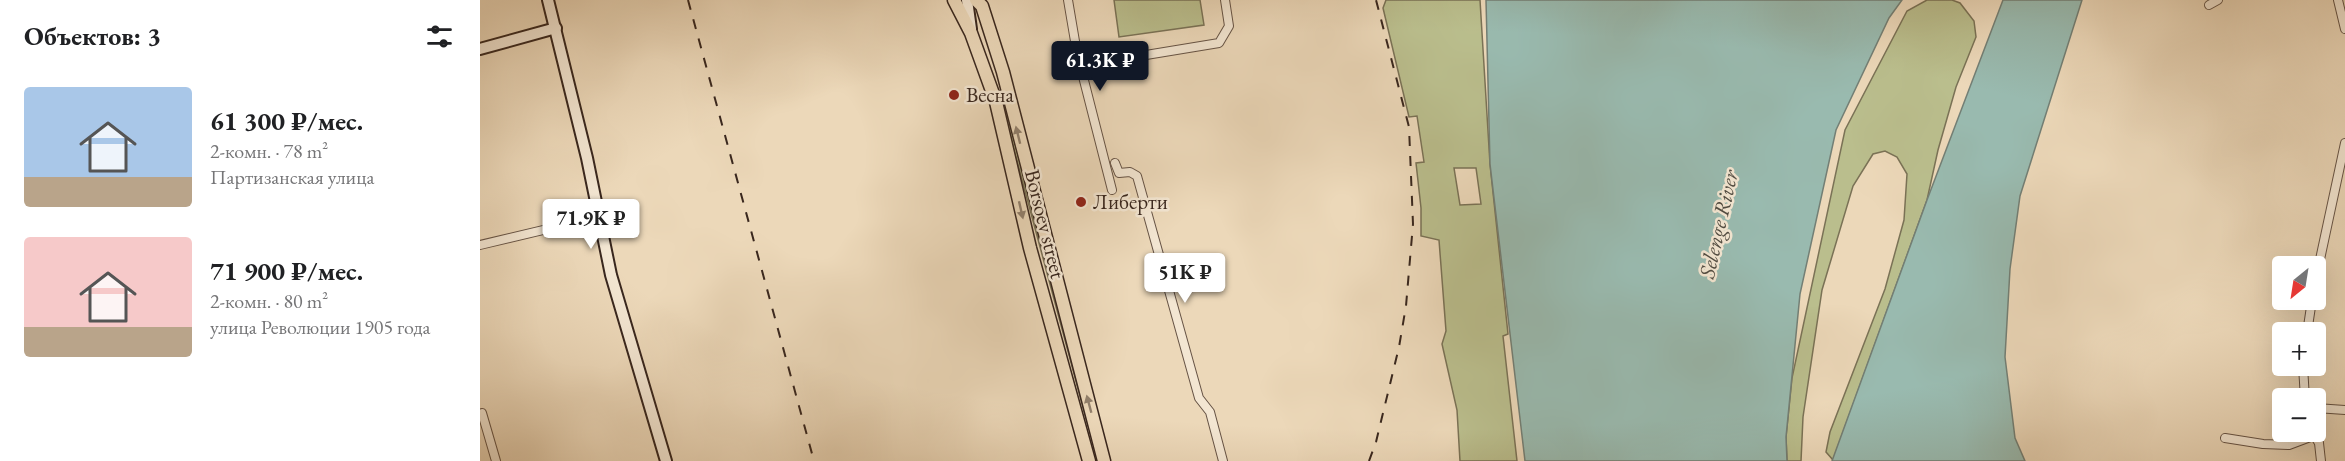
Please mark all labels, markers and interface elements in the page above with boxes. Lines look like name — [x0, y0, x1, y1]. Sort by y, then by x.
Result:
text: Объектов: 3 — [24, 19, 161, 53]
icon: filters — [423, 20, 456, 53]
pin: 61.3K ₽ — [1045, 41, 1155, 92]
text: 61.3K ₽ — [1066, 47, 1134, 73]
place label: Весна — [966, 81, 1014, 108]
marker: Весна — [947, 88, 961, 102]
text: 61 300 ₽/мес. — [210, 104, 363, 138]
icon: home — [72, 111, 144, 183]
one-way arrow — [1013, 125, 1023, 144]
text: 2-комн. · 78 m² — [210, 138, 328, 164]
text: Партизанская улица — [210, 164, 374, 190]
street label: Borsoev street — [1019, 166, 1072, 282]
water label: Selenge River — [1692, 166, 1745, 282]
place label: Либерти — [1093, 188, 1168, 215]
marker: Либерти — [1074, 195, 1088, 209]
pin: 71.9K ₽ — [536, 199, 646, 250]
one-way arrow — [1017, 201, 1026, 220]
text: 71.9K ₽ — [557, 205, 625, 231]
pin: 51K ₽ — [1143, 253, 1227, 304]
text: 71 900 ₽/мес. — [210, 254, 363, 288]
north arrow — [2272, 256, 2326, 310]
map controls — [2272, 256, 2326, 442]
text: 51K ₽ — [1158, 259, 1212, 285]
icon: home — [72, 261, 144, 333]
text: 2-комн. · 80 m² — [210, 288, 328, 314]
text: улица Революции 1905 года — [210, 314, 431, 340]
button: + — [2272, 322, 2326, 376]
button: − — [2272, 388, 2326, 442]
one-way arrow — [1084, 395, 1094, 414]

